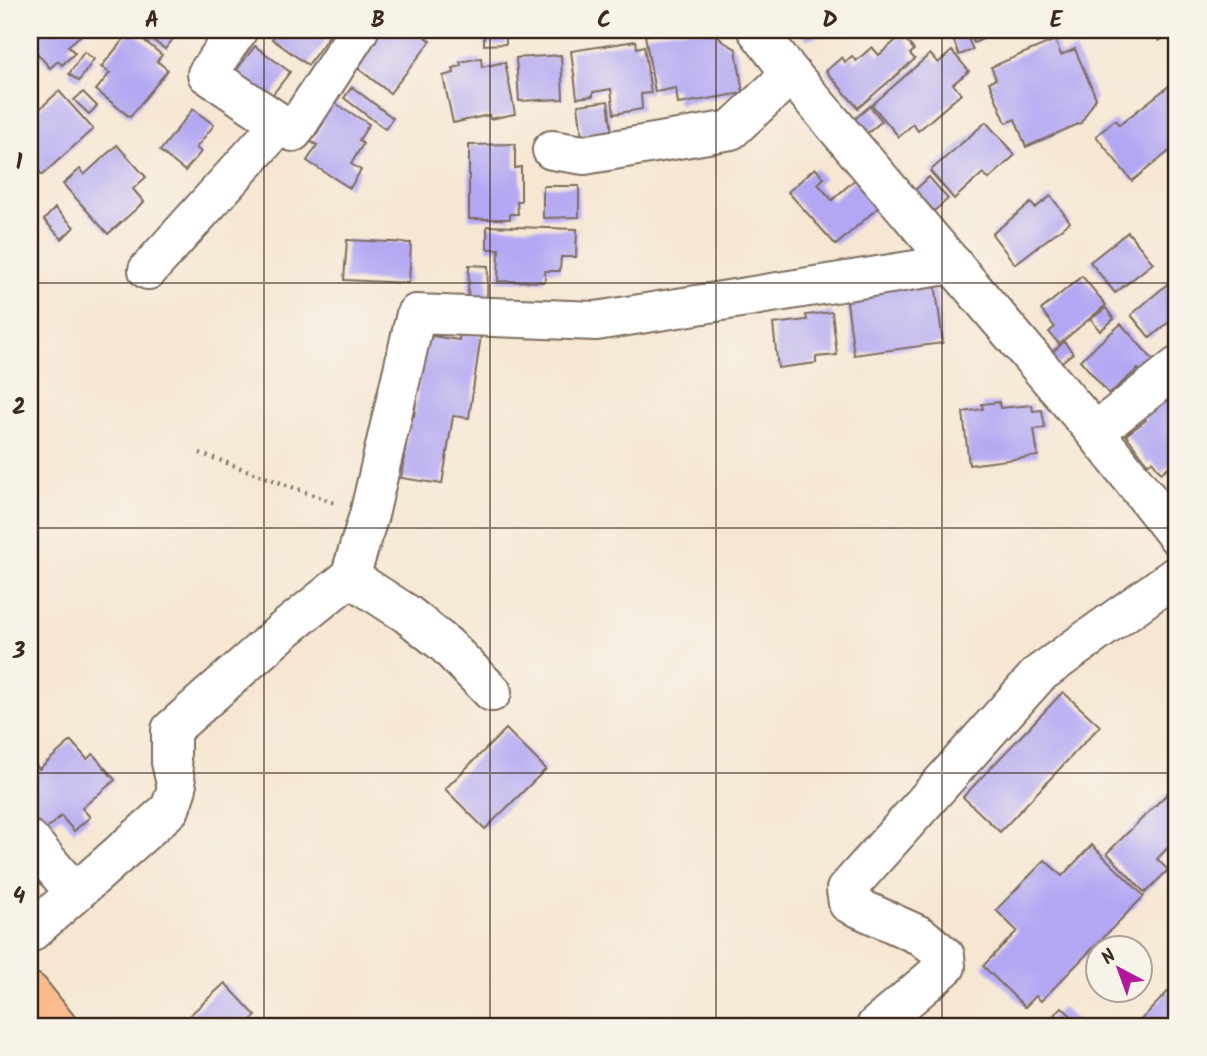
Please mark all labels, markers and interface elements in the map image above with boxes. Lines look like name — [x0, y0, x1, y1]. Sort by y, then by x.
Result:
text: A — [145, 3, 159, 39]
text: B — [371, 3, 385, 39]
text: C — [597, 3, 611, 39]
text: D — [822, 3, 838, 39]
text: E — [1050, 3, 1064, 39]
text: 1 — [16, 145, 23, 181]
text: 2 — [12, 390, 26, 426]
text: 3 — [12, 634, 26, 670]
text: 4 — [13, 879, 26, 915]
north arrow — [1084, 934, 1154, 1004]
text: N — [1095, 942, 1124, 973]

